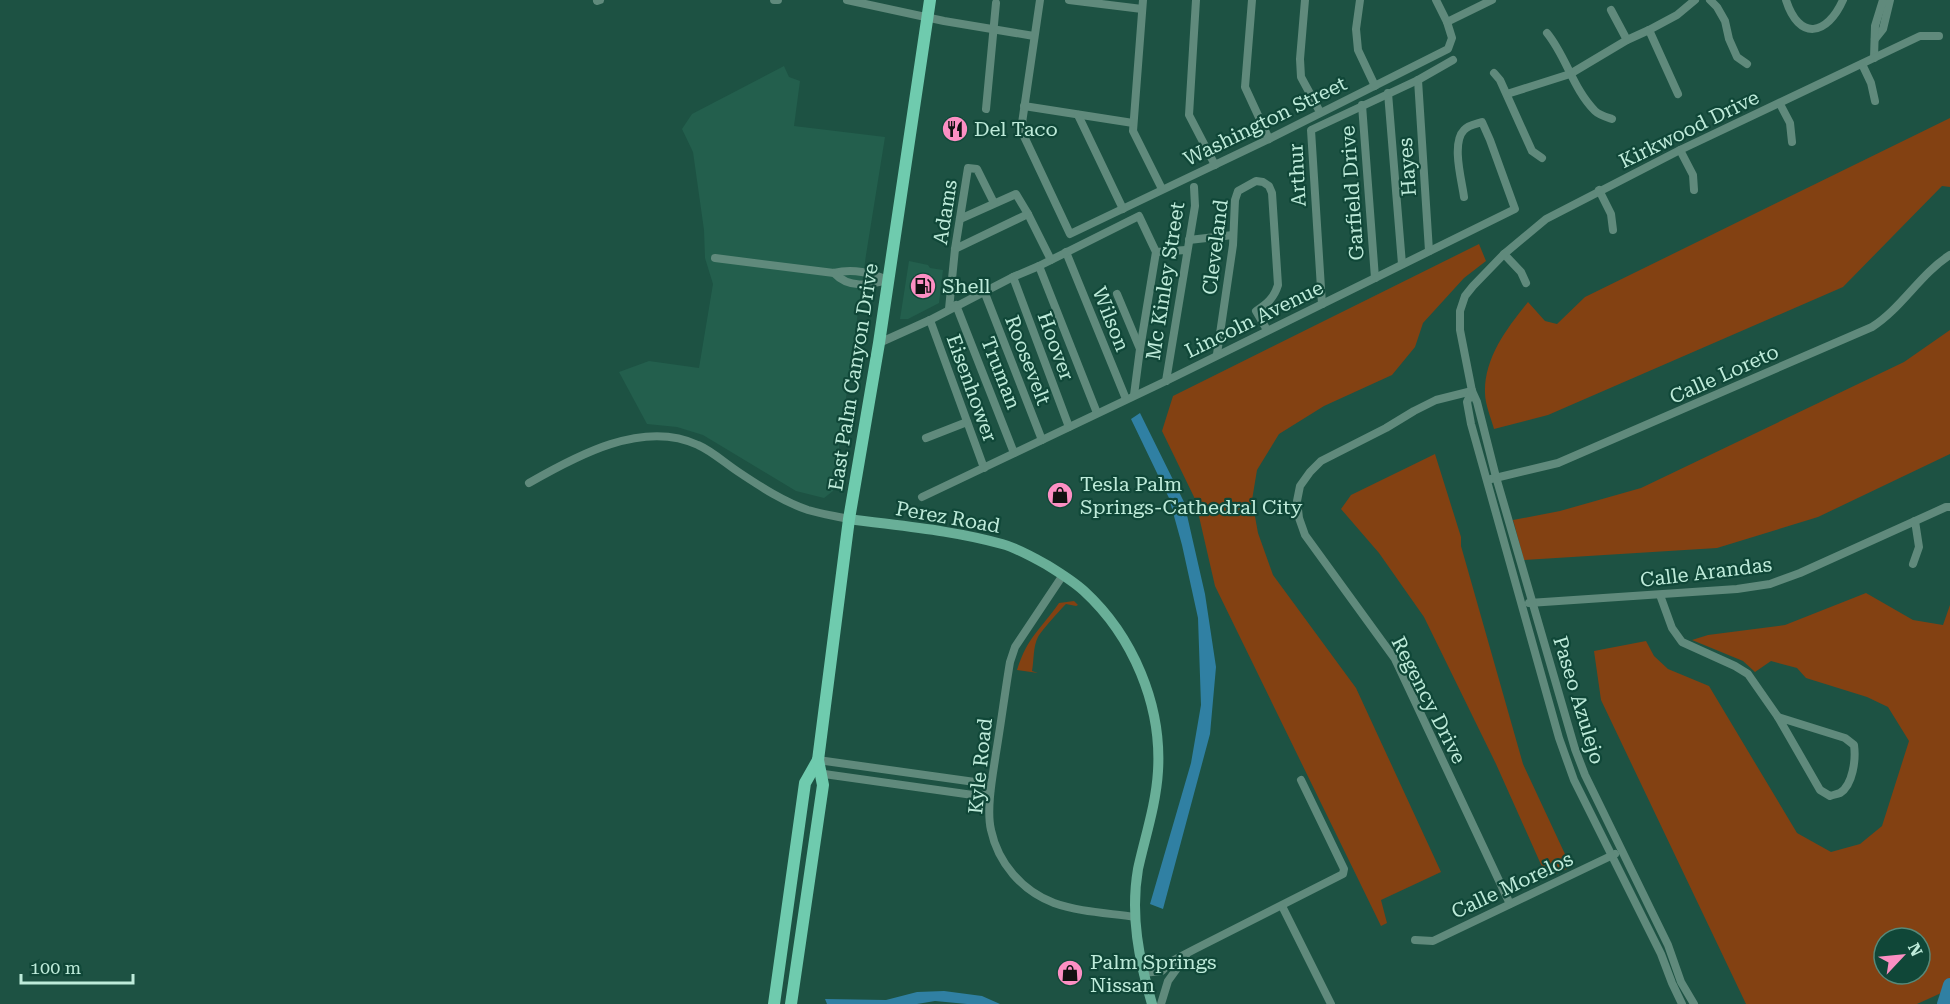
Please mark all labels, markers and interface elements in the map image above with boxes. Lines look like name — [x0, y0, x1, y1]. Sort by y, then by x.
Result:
street label: Washington Street — [1180, 71, 1351, 171]
street label: Kirkwood Drive — [1615, 85, 1763, 173]
restaurant icon: Del Taco — [940, 114, 970, 144]
place label: Del Taco — [974, 117, 1058, 141]
street label: Garfield Drive — [1335, 125, 1369, 261]
street label: Hayes — [1393, 137, 1421, 197]
street label: Arthur — [1283, 143, 1311, 207]
street label: Adams — [928, 178, 962, 246]
street label: Cleveland — [1197, 198, 1233, 296]
street label: Mc Kinley Street — [1141, 200, 1189, 362]
street label: East Palm Canyon Drive — [823, 261, 883, 493]
fuel station icon: Shell — [908, 271, 938, 301]
place label: Shell — [942, 274, 991, 298]
street label: Lincoln Avenue — [1181, 275, 1327, 363]
street label: Wilson — [1087, 283, 1135, 355]
street label: Hoover — [1033, 309, 1079, 383]
street label: Roosevelt — [1000, 312, 1056, 409]
street label: Eisenhower — [941, 331, 1003, 445]
street label: Truman — [976, 333, 1026, 413]
street label: Calle Loreto — [1666, 339, 1782, 409]
place label: Tesla Palm Springs-Cathedral City — [1080, 472, 1303, 519]
shop icon: Tesla Palm Springs-Cathedral City — [1045, 480, 1075, 510]
street label: Perez Road — [894, 496, 1002, 538]
street label: Calle Arandas — [1639, 552, 1773, 592]
street label: Regency Drive — [1387, 632, 1471, 768]
street label: Paseo Azulejo — [1548, 633, 1610, 767]
street label: Kyle Road — [963, 716, 997, 815]
street label: Calle Morelos — [1447, 846, 1577, 924]
north arrow — [1872, 926, 1932, 986]
text: N — [1904, 940, 1926, 959]
scale bar — [21, 947, 134, 985]
place label: Palm Springs Nissan — [1090, 950, 1216, 997]
text: 100 m — [30, 957, 81, 978]
shop icon: Palm Springs Nissan — [1055, 958, 1085, 988]

